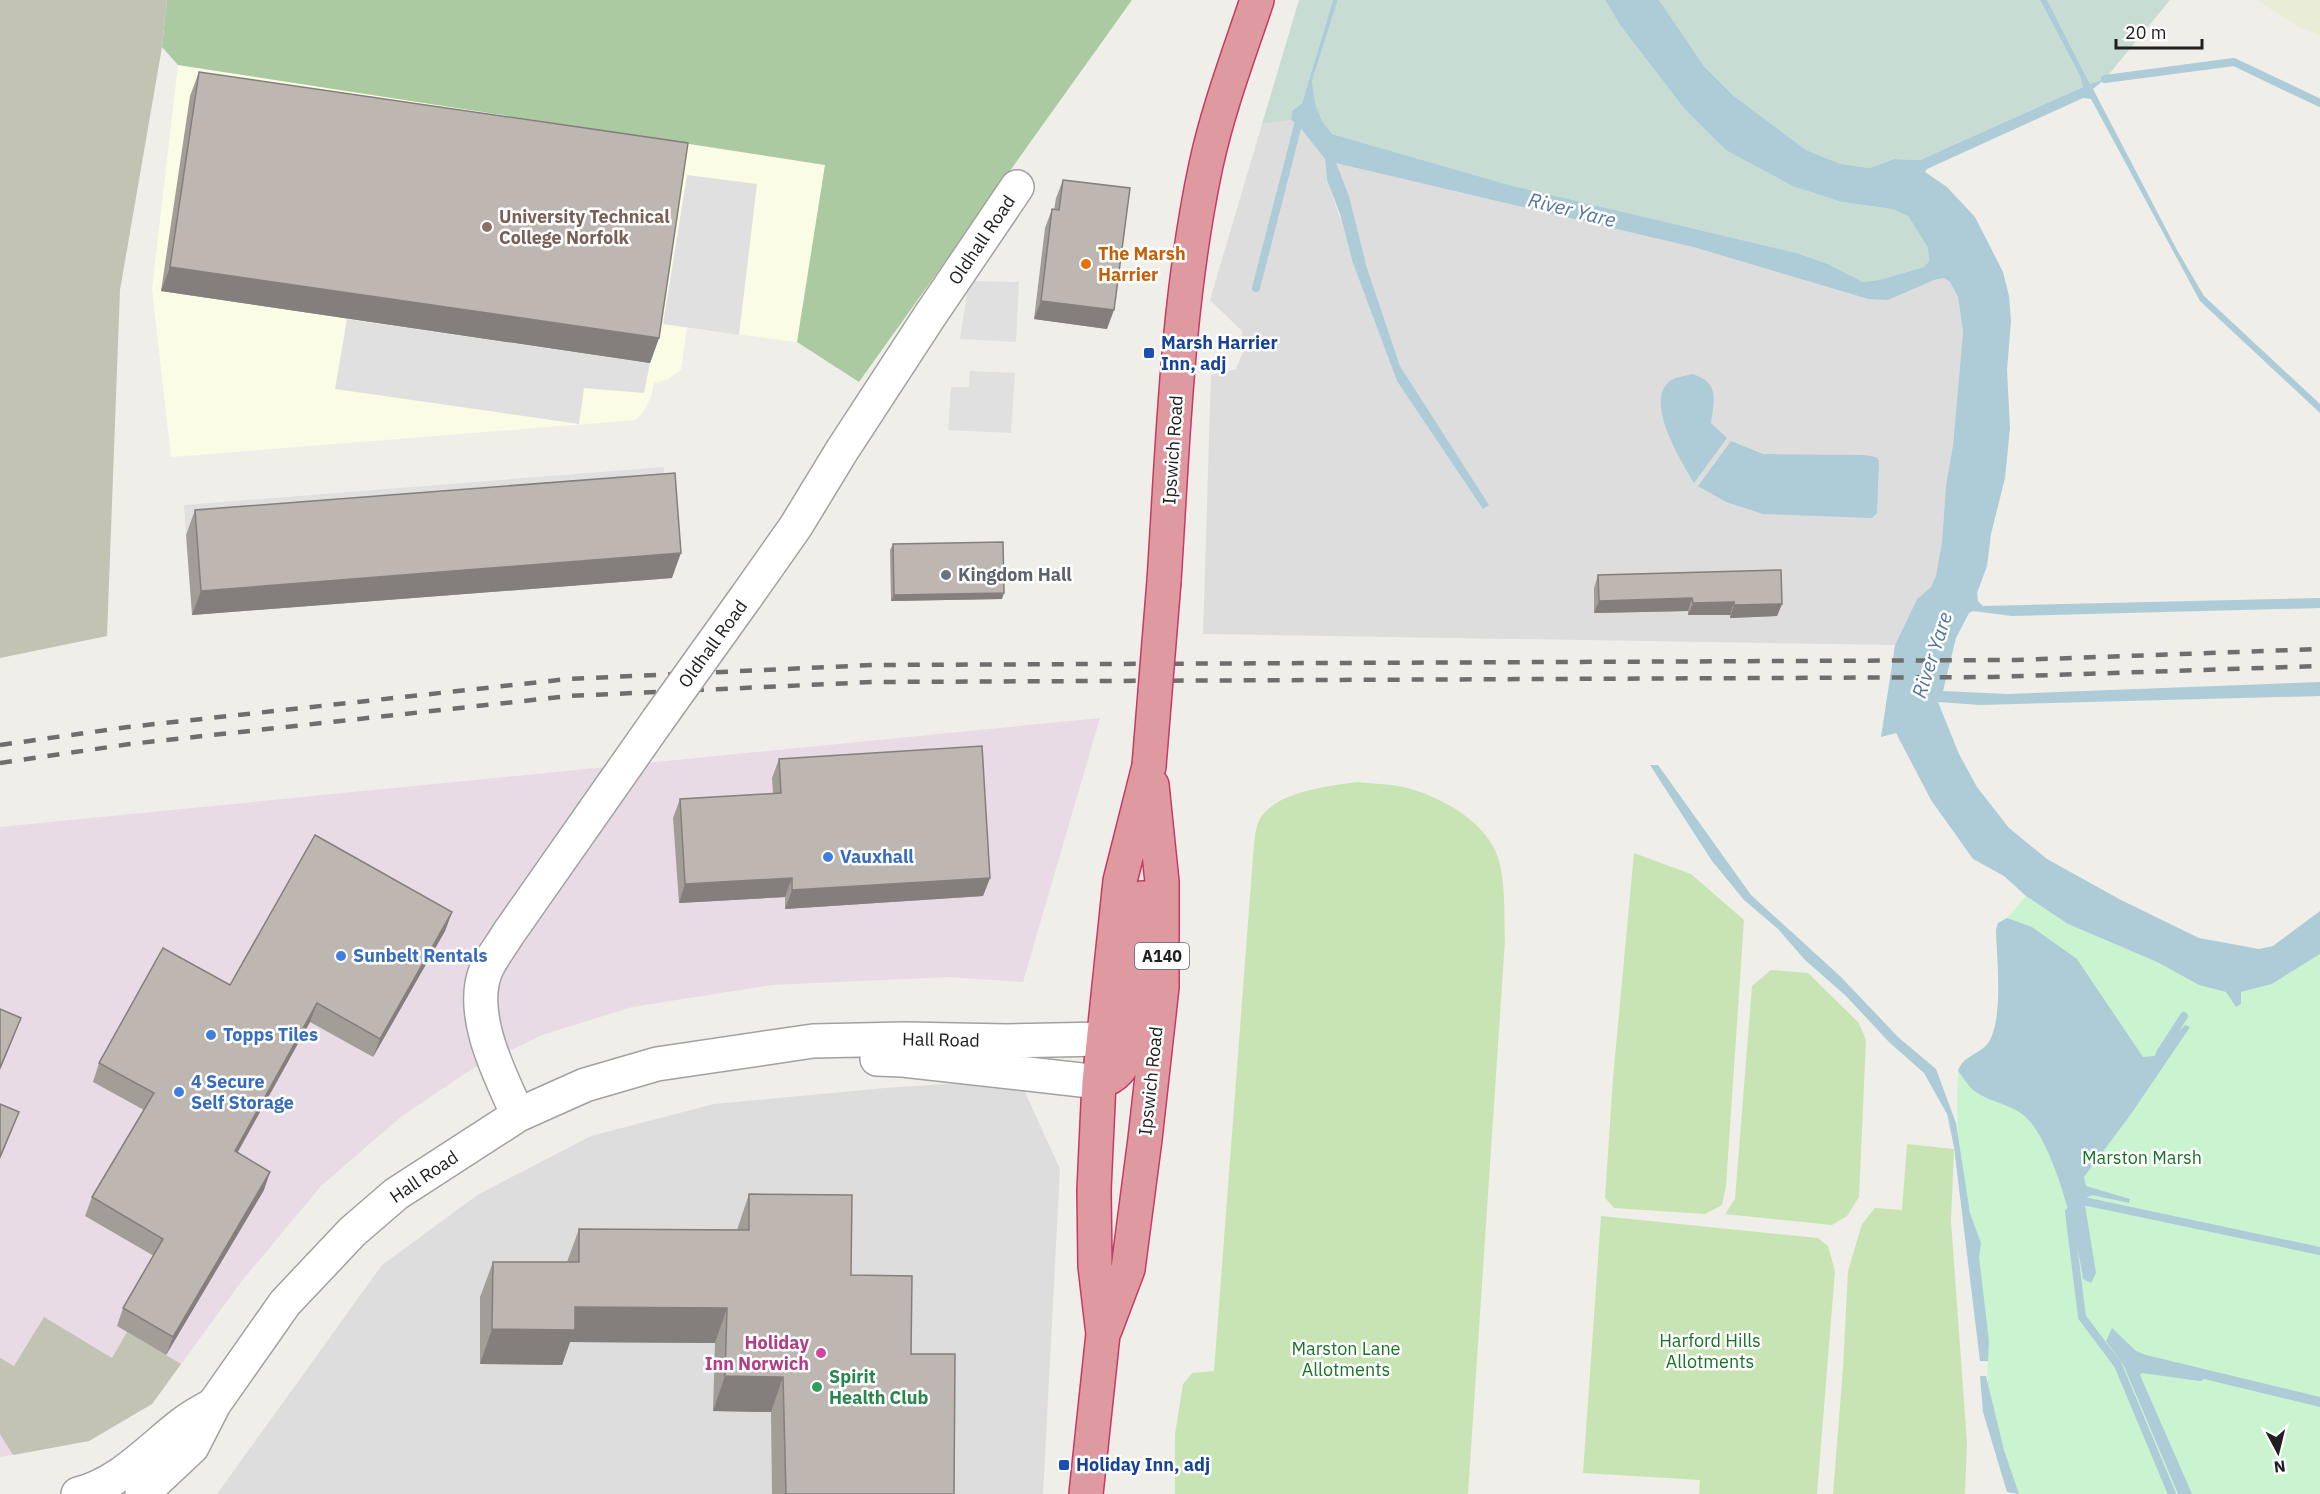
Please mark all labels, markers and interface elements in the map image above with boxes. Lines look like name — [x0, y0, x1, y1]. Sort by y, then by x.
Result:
scale bar — [2116, 12, 2202, 50]
text: 20 m — [2125, 21, 2167, 44]
water label: River Yare — [1526, 186, 1619, 233]
street label: Oldhall Road — [943, 190, 1020, 289]
place label: University Technical College Norfolk — [499, 205, 670, 249]
marker: University Technical College Norfolk — [480, 220, 494, 234]
place label: The Marsh Harrier — [1098, 242, 1186, 286]
marker: The Marsh Harrier — [1079, 257, 1093, 271]
place label: Marsh Harrier Inn, adj — [1161, 331, 1278, 375]
marker: Marsh Harrier Inn, adj — [1142, 346, 1156, 360]
street label: Ipswich Road — [1157, 395, 1188, 505]
place label: Kingdom Hall — [958, 563, 1072, 586]
marker: Kingdom Hall — [939, 568, 953, 582]
street label: Oldhall Road — [673, 595, 752, 692]
water label: River Yare — [1905, 608, 1958, 701]
place label: Vauxhall — [840, 845, 914, 868]
marker: Vauxhall — [821, 850, 835, 864]
road number: A140 — [1135, 943, 1189, 969]
place label: Sunbelt Rentals — [353, 944, 488, 967]
marker: Sunbelt Rentals — [334, 949, 348, 963]
place label: Topps Tiles — [223, 1023, 318, 1046]
street label: Ipswich Road — [1133, 1025, 1168, 1137]
street label: Hall Road — [902, 1027, 980, 1052]
marker: Topps Tiles — [204, 1028, 218, 1042]
place label: 4 Secure Self Storage — [191, 1070, 294, 1114]
marker: 4 Secure Self Storage — [172, 1085, 186, 1099]
street label: Hall Road — [385, 1145, 462, 1208]
park label: Marston Marsh — [2082, 1146, 2202, 1169]
park label: Harford Hills Allotments — [1659, 1329, 1761, 1373]
place label: Holiday Inn Norwich — [705, 1331, 809, 1375]
park label: Marston Lane Allotments — [1292, 1337, 1401, 1381]
marker: Holiday Inn Norwich — [814, 1346, 828, 1360]
place label: Spirit Health Club — [829, 1365, 929, 1409]
marker: Spirit Health Club — [810, 1380, 824, 1394]
north arrow — [2248, 1422, 2308, 1482]
place label: Holiday Inn, adj — [1076, 1453, 1210, 1476]
text: N — [2273, 1456, 2287, 1478]
marker: Holiday Inn, adj — [1057, 1458, 1071, 1472]

